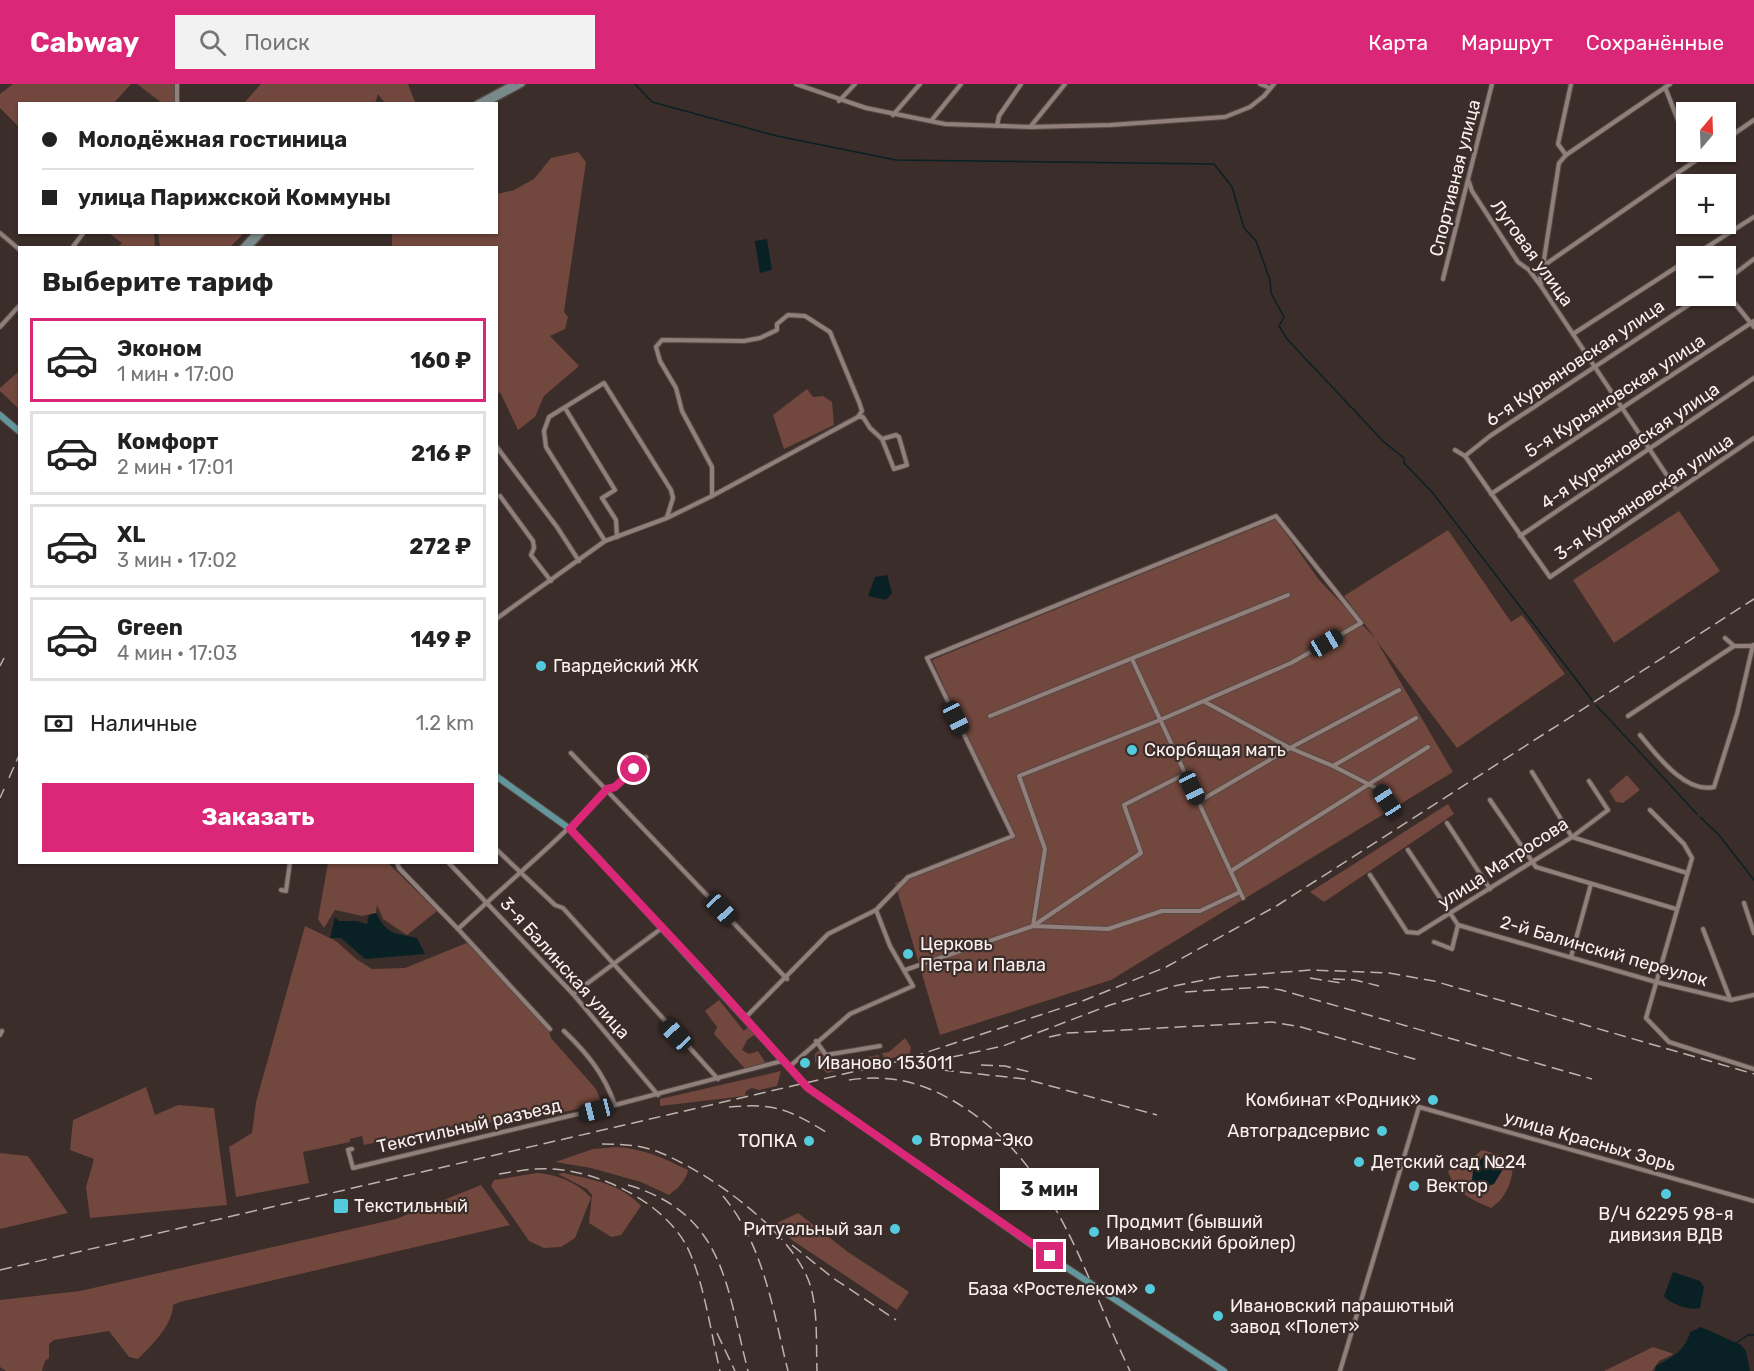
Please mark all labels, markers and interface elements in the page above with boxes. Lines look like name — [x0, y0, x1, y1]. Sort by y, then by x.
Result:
search box — [175, 15, 595, 69]
text: Cabway — [30, 26, 139, 59]
icon: search — [196, 26, 229, 59]
text: Поиск — [244, 29, 310, 56]
text: Карта — [1368, 30, 1428, 55]
text: Маршрут — [1461, 30, 1553, 55]
text: Сохранённые — [1586, 30, 1724, 55]
street label: Спортивная улица — [1425, 97, 1485, 259]
north arrow — [1676, 102, 1736, 162]
map controls — [1676, 102, 1736, 306]
text: Молодёжная гостиница — [78, 126, 347, 153]
button: + — [1676, 174, 1736, 234]
text: улица Парижской Коммуны — [78, 184, 391, 211]
street label: Луговая улица — [1486, 195, 1578, 311]
button: − — [1676, 246, 1736, 306]
text: Выберите тариф — [42, 266, 273, 298]
street label: 6-я Курьяновская улица — [1482, 295, 1668, 431]
street label: 5-я Курьяновская улица — [1521, 329, 1709, 463]
icon: car — [45, 333, 99, 387]
text: Эконом — [117, 335, 202, 362]
text: 160 ₽ — [410, 347, 471, 374]
text: 1 мин · 17:00 — [117, 362, 234, 386]
street label: 4-я Курьяновская улица — [1536, 378, 1724, 514]
icon: car — [45, 426, 99, 480]
text: Комфорт — [117, 428, 218, 455]
street label: 3-я Курьяновская улица — [1551, 429, 1737, 565]
text: 216 ₽ — [411, 440, 471, 467]
text: 2 мин · 17:01 — [117, 455, 233, 479]
icon: car — [45, 519, 99, 573]
text: XL — [117, 521, 145, 548]
text: 272 ₽ — [409, 533, 471, 560]
text: 3 мин · 17:02 — [117, 548, 237, 572]
icon: car — [45, 612, 99, 666]
text: Green — [117, 614, 183, 641]
text: 149 ₽ — [410, 626, 471, 653]
car — [1306, 626, 1346, 660]
text: 4 мин · 17:03 — [117, 641, 237, 665]
place label: Гвардейский ЖК — [553, 655, 699, 677]
marker: Гвардейский ЖК — [534, 659, 548, 673]
car — [940, 698, 972, 738]
icon: cash — [42, 707, 75, 740]
text: Наличные — [90, 710, 197, 737]
text: 1.2 km — [416, 711, 474, 735]
place label: Скорбящая мать — [1144, 739, 1286, 761]
marker: Скорбящая мать — [1125, 743, 1139, 757]
route start — [620, 755, 647, 782]
car — [1176, 768, 1208, 808]
car — [1370, 781, 1404, 821]
button: Заказать — [42, 783, 474, 852]
street label: улица Матросова — [1434, 813, 1572, 913]
car — [702, 890, 740, 928]
street label: 3-я Балинская улица — [496, 893, 634, 1043]
street label: 2-й Балинский переулок — [1498, 911, 1711, 991]
place label: Церковь Петра и Павла — [920, 933, 1046, 976]
marker: Церковь Петра и Павла — [901, 947, 915, 961]
car — [657, 1016, 695, 1054]
place label: Иваново 153011 — [817, 1052, 953, 1074]
marker: Иваново 153011 — [798, 1056, 812, 1070]
place label: Комбинат «Родник» — [1245, 1089, 1421, 1111]
marker: Комбинат «Родник» — [1426, 1093, 1440, 1107]
street label: Текстильный разъезд — [375, 1094, 564, 1158]
car — [576, 1097, 616, 1123]
street label: улица Красных Зорь — [1502, 1106, 1678, 1176]
place label: Автоградсервис — [1227, 1120, 1370, 1142]
marker: Автоградсервис — [1375, 1124, 1389, 1138]
place label: Вторма-Эко — [929, 1129, 1033, 1151]
place label: ТОПКА — [738, 1130, 797, 1152]
marker: Вторма-Эко — [910, 1133, 924, 1147]
marker: ТОПКА — [802, 1134, 816, 1148]
place label: Детский сад №24 — [1371, 1151, 1526, 1173]
marker: Детский сад №24 — [1352, 1155, 1366, 1169]
callout: 3 мин — [1000, 1169, 1100, 1211]
place label: Вектор — [1426, 1175, 1488, 1197]
text: 3 мин — [1021, 1177, 1078, 1201]
marker: Вектор — [1407, 1179, 1421, 1193]
marker: В/Ч 62295 98-я дивизия ВДВ — [1659, 1187, 1673, 1201]
place label: Текстильный — [354, 1195, 468, 1217]
marker: Текстильный — [332, 1197, 350, 1215]
place label: В/Ч 62295 98-я дивизия ВДВ — [1598, 1203, 1734, 1246]
place label: Продмит (бывший Ивановский бройлер) — [1106, 1211, 1296, 1254]
place label: Ритуальный зал — [743, 1218, 883, 1240]
marker: Ритуальный зал — [888, 1222, 902, 1236]
marker: Продмит (бывший Ивановский бройлер) — [1087, 1225, 1101, 1239]
route end — [1036, 1242, 1063, 1269]
place label: База «Ростелеком» — [968, 1278, 1138, 1300]
marker: База «Ростелеком» — [1143, 1282, 1157, 1296]
place label: Ивановский парашютный завод «Полет» — [1230, 1295, 1454, 1338]
marker: Ивановский парашютный завод «Полет» — [1211, 1309, 1225, 1323]

